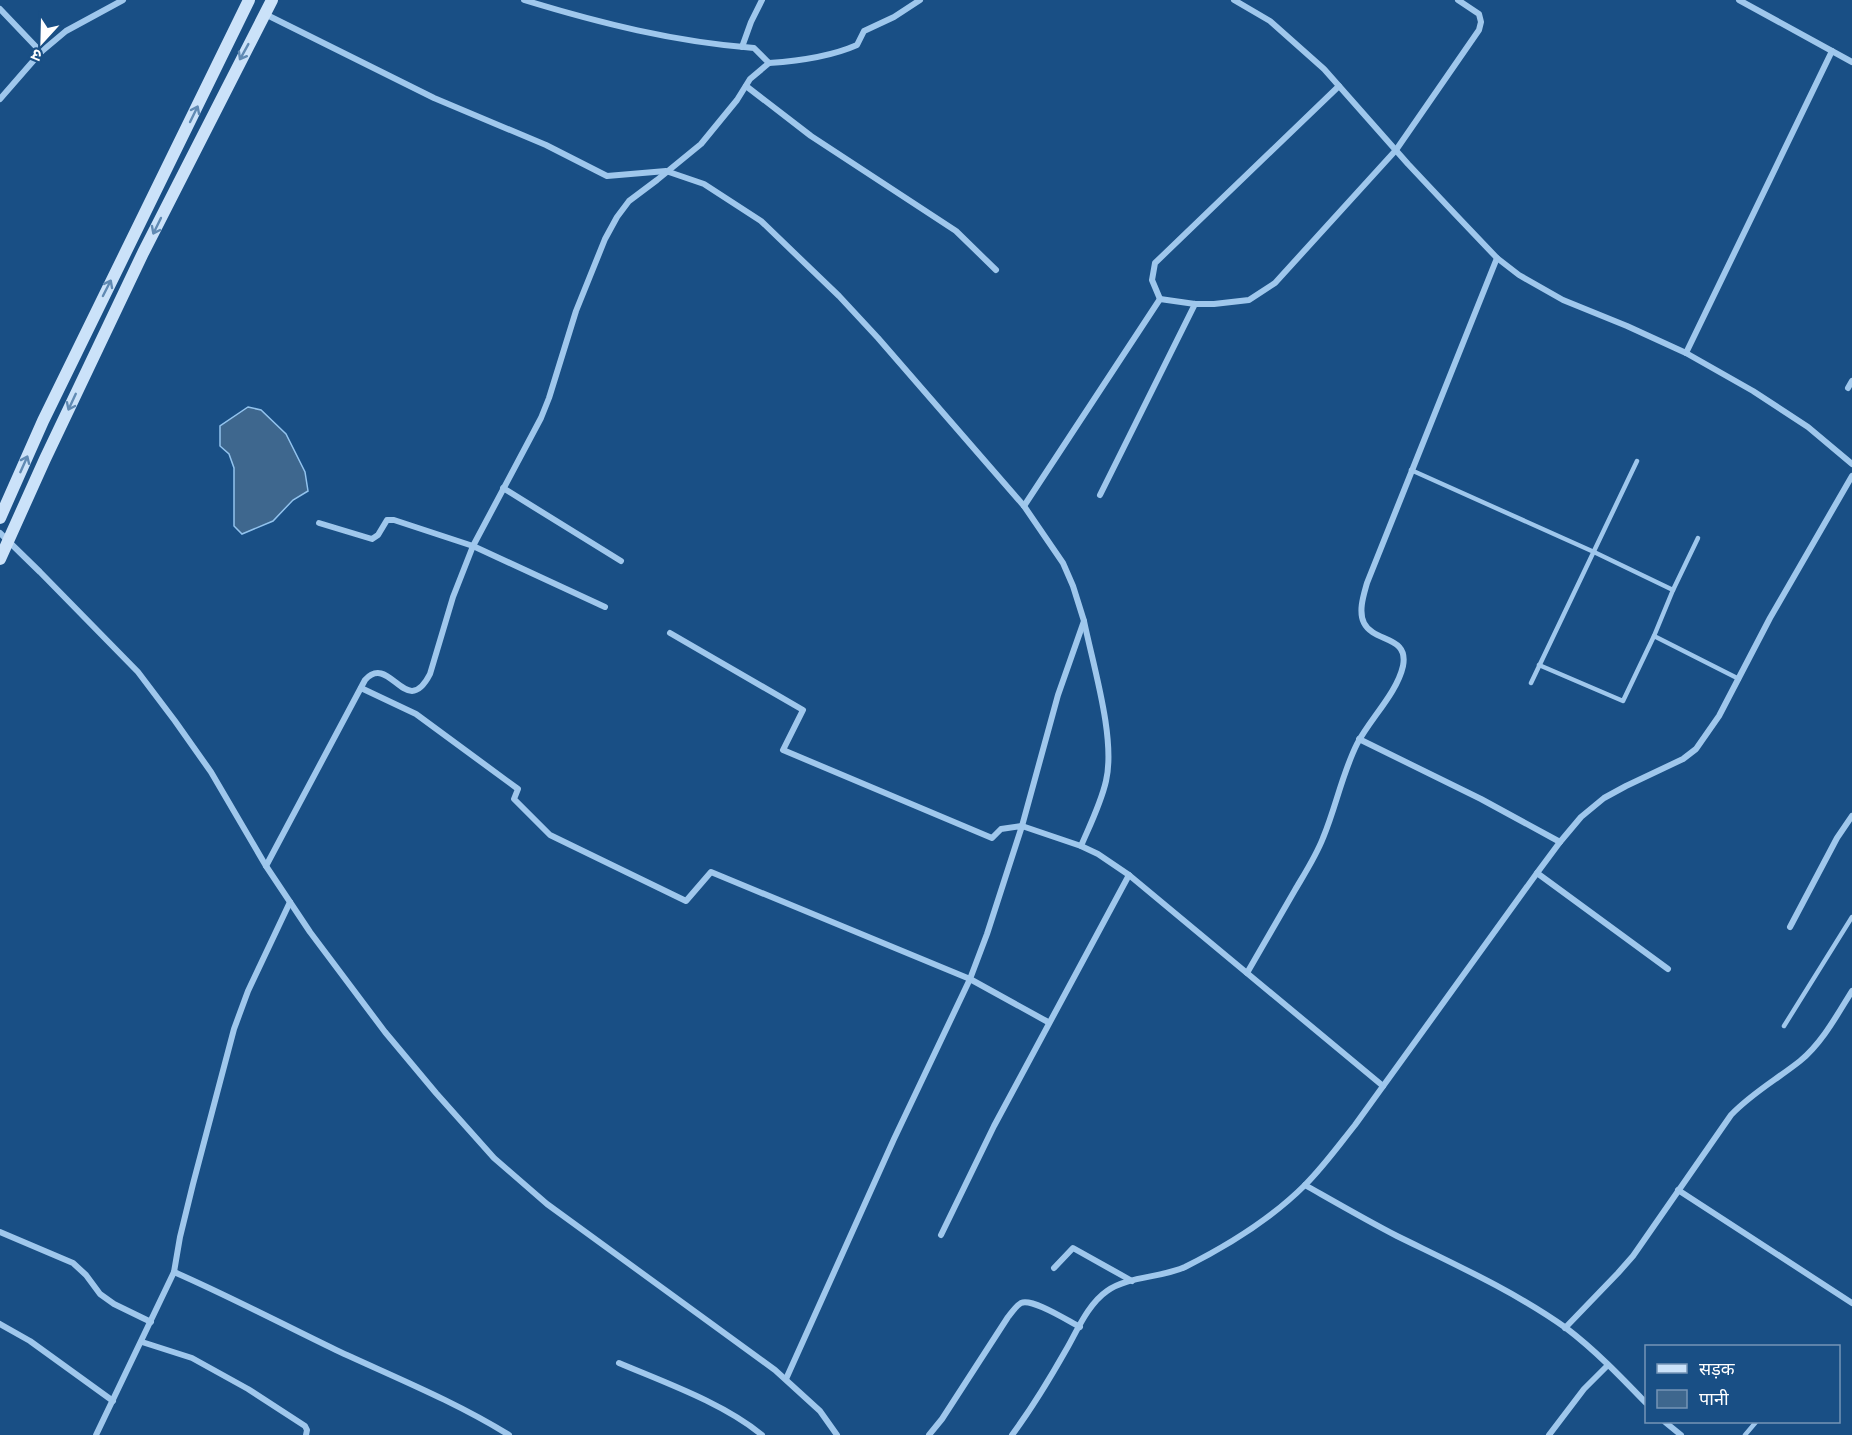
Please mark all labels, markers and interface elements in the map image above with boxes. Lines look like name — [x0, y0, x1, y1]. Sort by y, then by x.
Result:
north arrow — [12, 12, 72, 72]
one-way arrow — [238, 43, 250, 60]
text: उ — [28, 46, 44, 65]
one-way arrow — [188, 105, 200, 123]
one-way arrow — [151, 217, 163, 235]
one-way arrow — [102, 280, 114, 298]
one-way arrow — [66, 392, 78, 410]
one-way arrow — [18, 456, 30, 474]
legend — [1645, 1345, 1840, 1423]
text: सड़क — [1699, 1359, 1736, 1379]
text: पानी — [1699, 1389, 1729, 1409]

